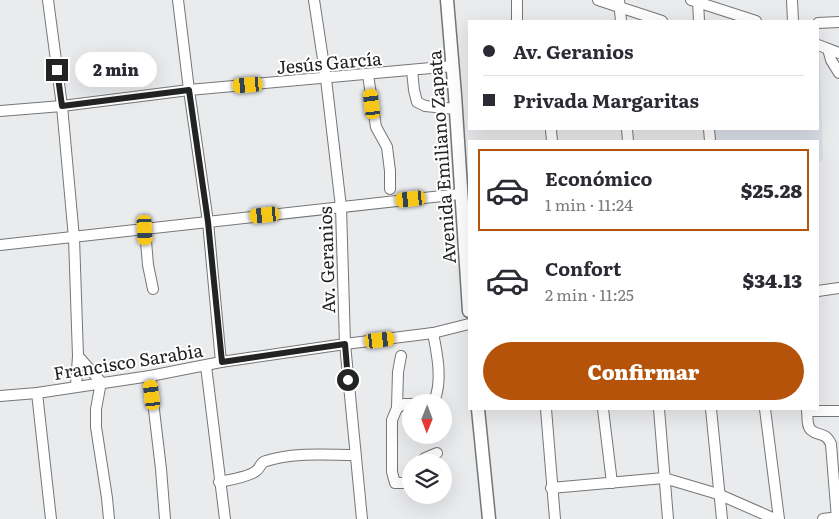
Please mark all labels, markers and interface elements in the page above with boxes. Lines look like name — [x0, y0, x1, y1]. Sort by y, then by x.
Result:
text: Av. Geranios — [513, 37, 633, 65]
street label: Jesús García — [275, 44, 383, 80]
street label: Avenida Emiliano Zapata — [420, 49, 462, 265]
callout: 2 min — [74, 52, 157, 88]
text: 2 min — [93, 57, 139, 81]
route end — [46, 59, 68, 81]
car — [232, 76, 263, 94]
text: Privada Margaritas — [513, 86, 699, 114]
car — [362, 88, 381, 120]
text: Económico — [545, 164, 652, 192]
icon: car — [485, 168, 530, 213]
text: $25.28 — [741, 176, 802, 204]
car — [395, 190, 426, 208]
text: 1 min · 11:24 — [545, 192, 633, 216]
car — [249, 206, 280, 224]
street label: Av. Geranios — [311, 206, 341, 314]
car — [136, 215, 153, 245]
text: Confort — [545, 254, 621, 282]
icon: car — [485, 258, 530, 303]
text: $34.13 — [743, 266, 802, 294]
text: 2 min · 11:25 — [545, 282, 634, 306]
car — [364, 331, 395, 349]
street label: Francisco Sarabia — [51, 336, 205, 386]
button: Confirmar — [483, 342, 804, 400]
route start — [337, 369, 359, 391]
car — [142, 379, 161, 411]
north arrow — [402, 394, 452, 444]
map controls — [402, 394, 452, 504]
button: layers — [402, 454, 452, 504]

